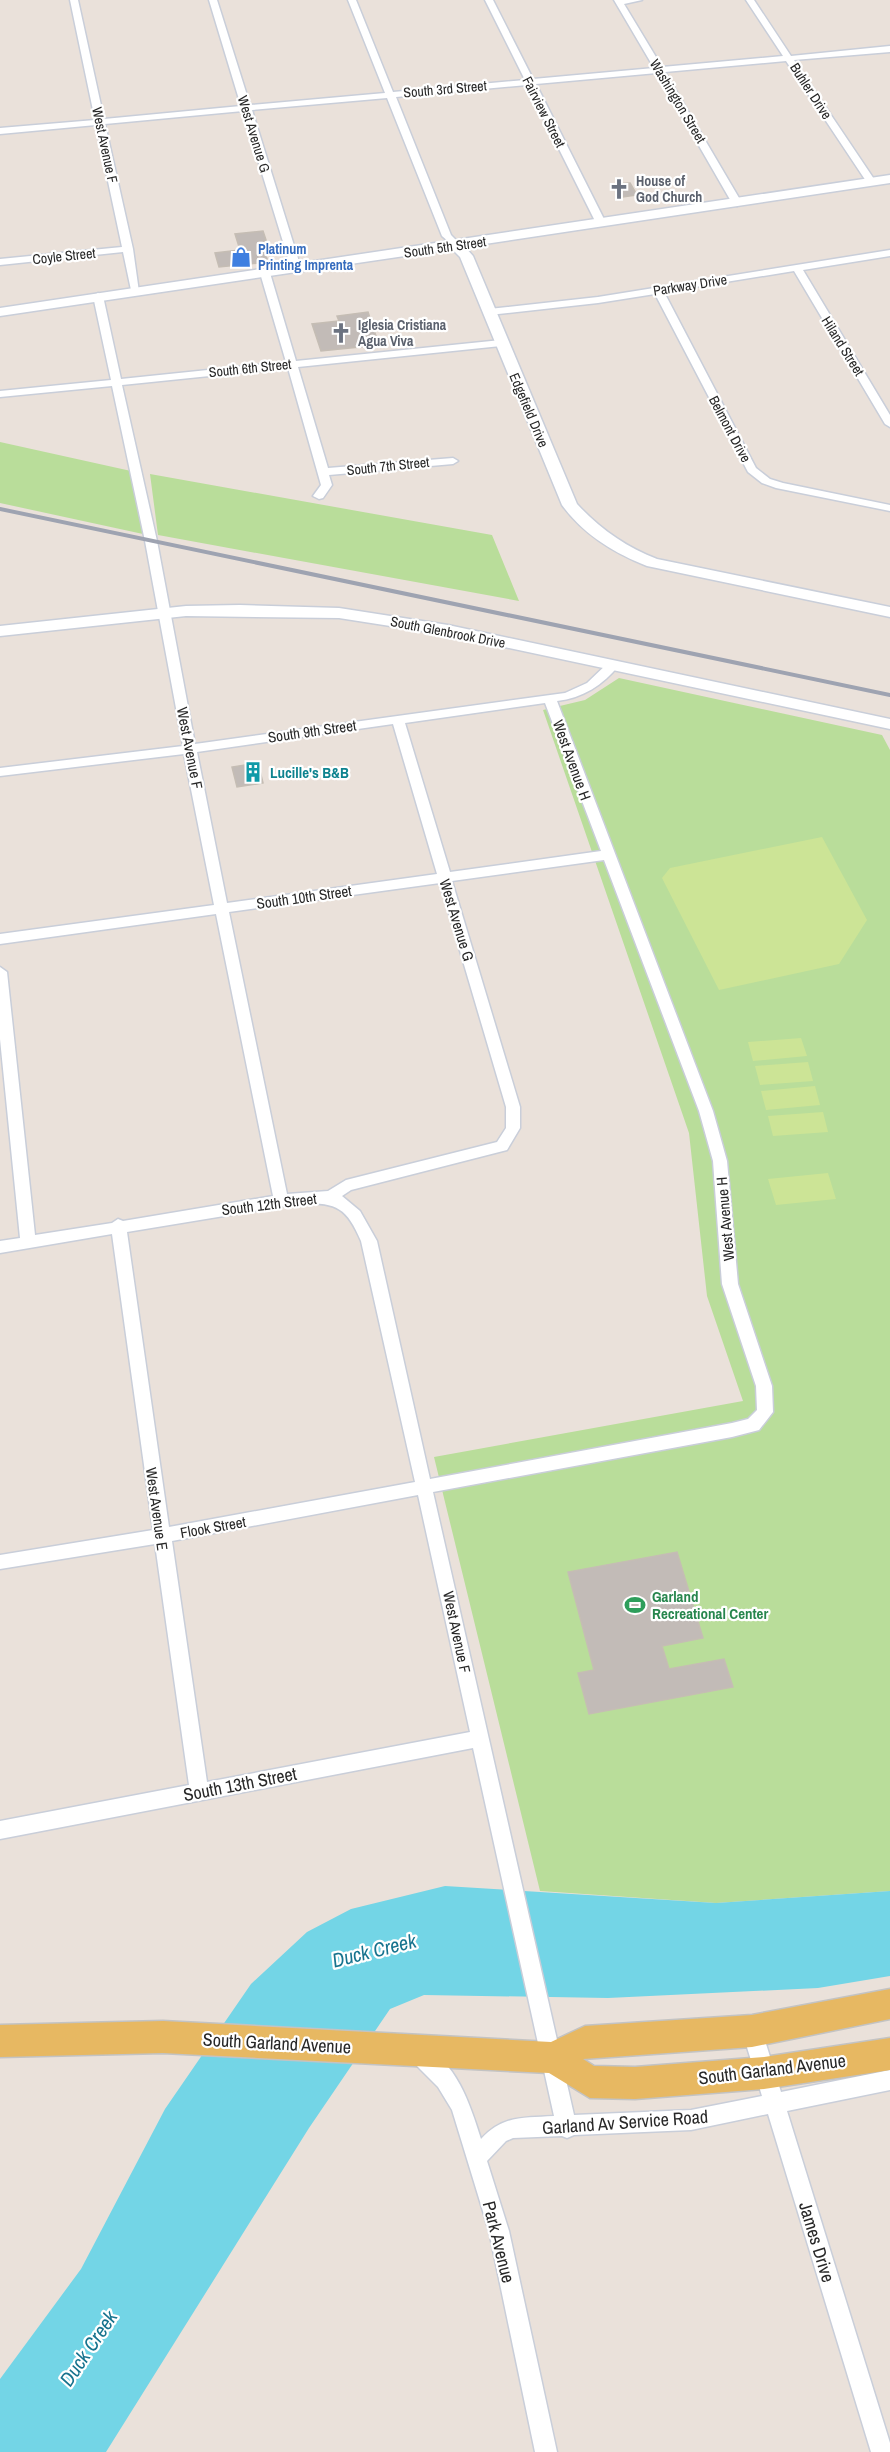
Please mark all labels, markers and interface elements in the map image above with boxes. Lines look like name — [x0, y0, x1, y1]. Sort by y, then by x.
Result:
street label: Washington Street — [646, 56, 710, 146]
street label: Buhler Drive — [786, 59, 836, 123]
street label: Fairview Street — [518, 73, 570, 151]
street label: South 3rd Street — [403, 76, 487, 102]
street label: West Avenue G — [234, 93, 274, 175]
street label: West Avenue F — [88, 105, 122, 185]
place label: House of God Church — [636, 172, 702, 206]
church icon: House of God Church — [607, 177, 631, 201]
street label: South 5th Street — [403, 232, 487, 262]
place label: Platinum Printing Imprenta — [258, 240, 354, 274]
street label: Coyle Street — [32, 244, 96, 268]
shop icon: Platinum Printing Imprenta — [229, 245, 253, 269]
street label: Parkway Drive — [652, 270, 728, 300]
street label: Hiland Street — [818, 313, 868, 379]
place label: Iglesia Cristiana Agua Viva — [358, 316, 447, 350]
church icon: Iglesia Cristiana Agua Viva — [329, 321, 353, 345]
street label: South 6th Street — [208, 355, 292, 381]
street label: Edgefield Drive — [505, 370, 553, 450]
street label: Belmont Drive — [705, 393, 755, 465]
street label: South 7th Street — [346, 453, 430, 479]
street label: South Glenbrook Drive — [389, 612, 507, 652]
street label: West Avenue F — [172, 705, 208, 791]
street label: South 9th Street — [267, 714, 358, 748]
street label: West Avenue H — [548, 717, 596, 803]
building icon: Lucille's B&B — [241, 760, 265, 784]
place label: Lucille's B&B — [270, 762, 349, 783]
street label: West Avenue G — [435, 876, 479, 964]
street label: South 10th Street — [255, 880, 353, 914]
street label: West Avenue H — [711, 1176, 739, 1262]
street label: South 12th Street — [220, 1188, 318, 1220]
street label: West Avenue E — [141, 1466, 173, 1552]
street label: Flook Street — [179, 1511, 248, 1543]
place label: Garland Recreational Center — [652, 1586, 768, 1624]
street label: West Avenue F — [438, 1589, 476, 1675]
sports icon: Garland Recreational Center — [623, 1593, 647, 1617]
street label: South 13th Street — [181, 1761, 299, 1807]
water label: Duck Creek — [329, 1926, 420, 1973]
street label: South Garland Avenue — [202, 2027, 352, 2059]
street label: South Garland Avenue — [697, 2048, 847, 2090]
street label: Garland Av Service Road — [541, 2104, 709, 2140]
street label: Park Avenue — [477, 2198, 521, 2286]
street label: James Drive — [793, 2199, 841, 2285]
water label: Duck Creek — [53, 2304, 124, 2391]

